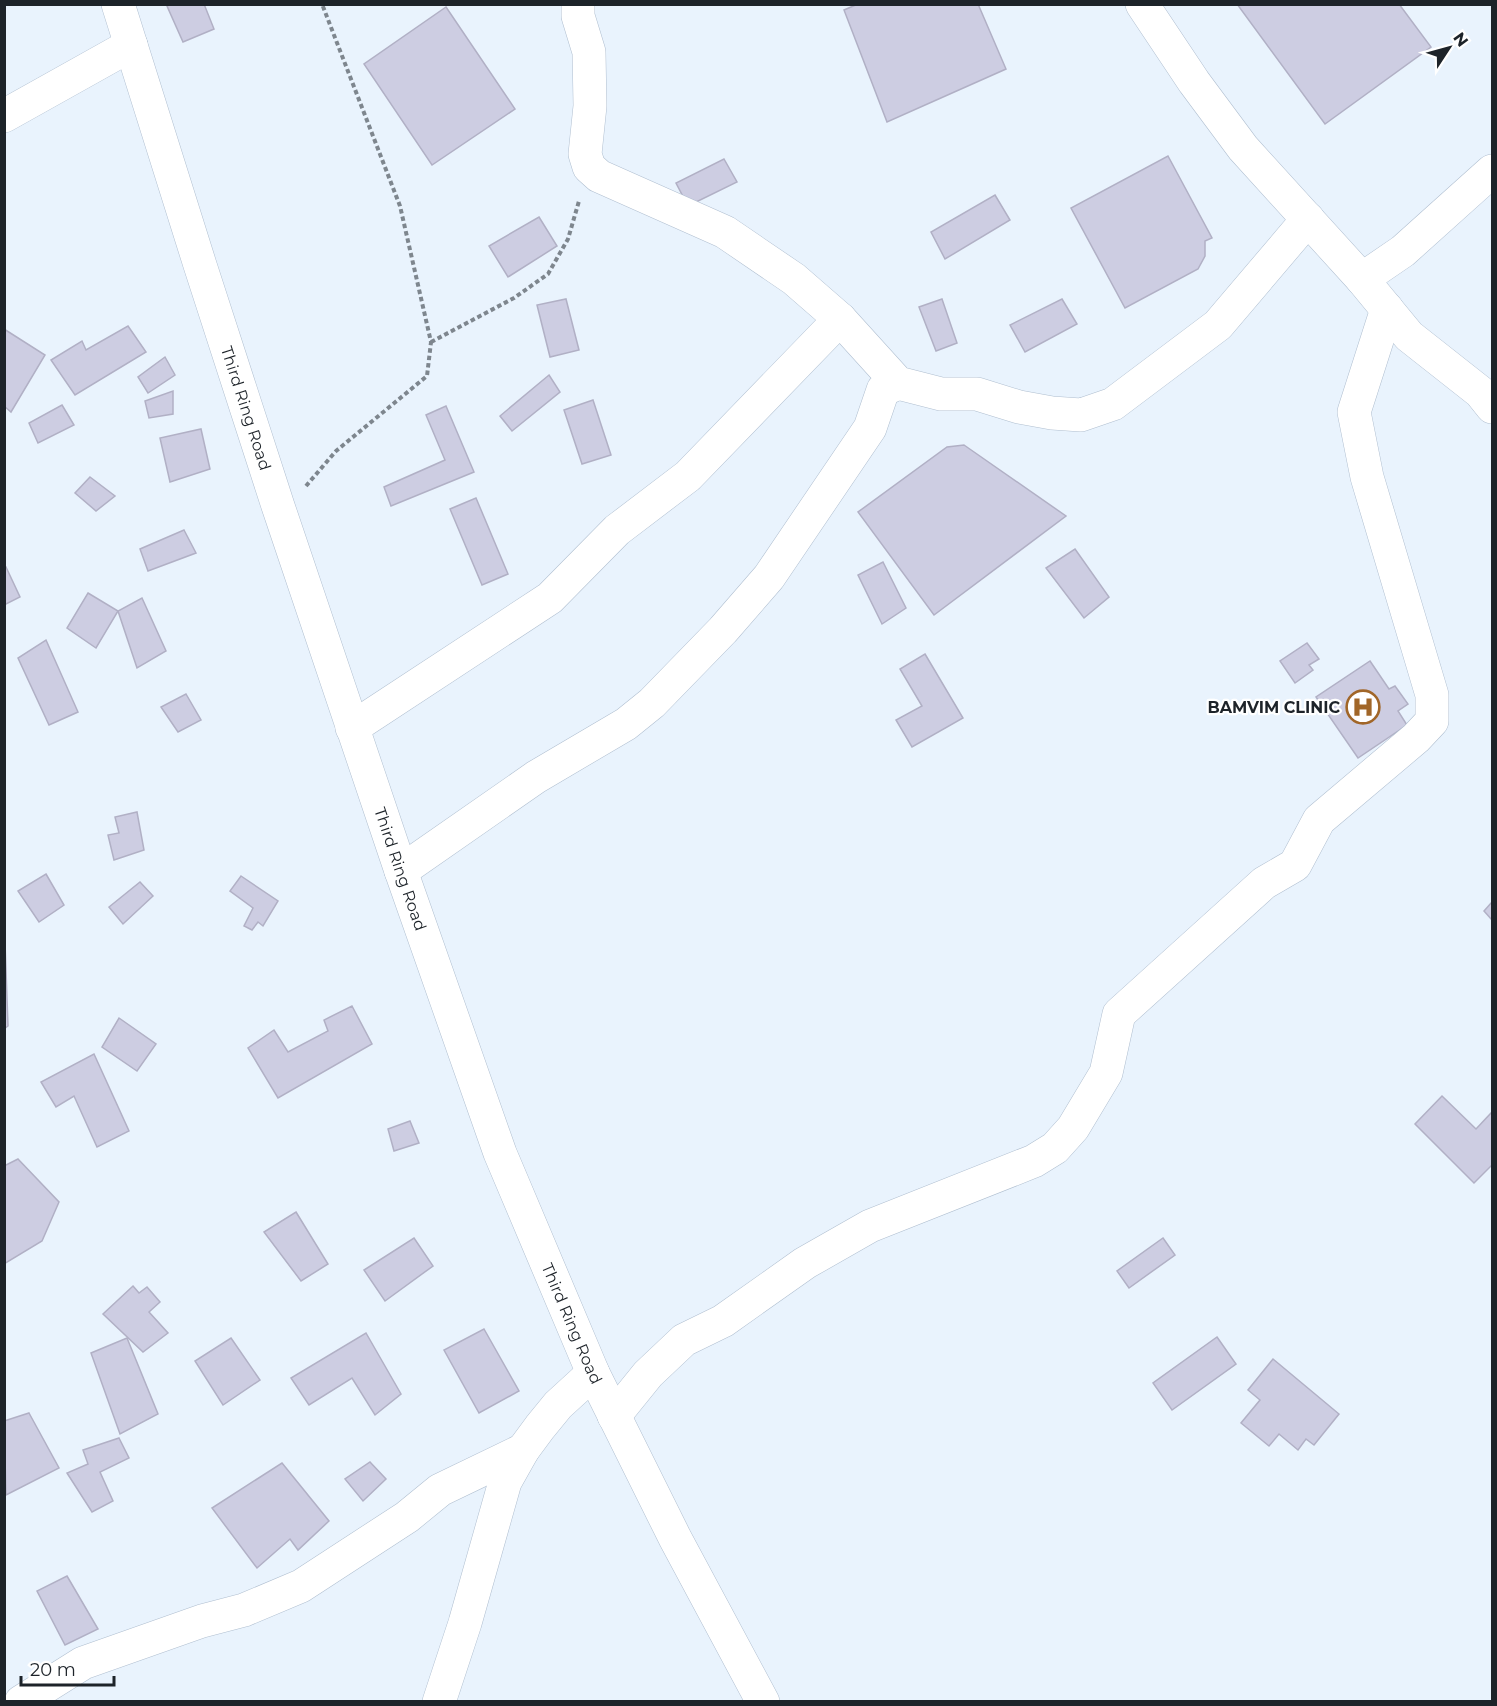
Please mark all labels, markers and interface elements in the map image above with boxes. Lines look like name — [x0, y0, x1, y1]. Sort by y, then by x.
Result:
north arrow — [1419, 18, 1479, 78]
text: N — [1449, 29, 1472, 50]
street label: Third Ring Road — [217, 344, 275, 473]
hospital icon: BAMVIM CLINIC — [1345, 689, 1381, 725]
place label: BAMVIM CLINIC — [1207, 698, 1340, 717]
street label: Third Ring Road — [371, 805, 431, 933]
street label: Third Ring Road — [538, 1260, 606, 1387]
scale bar — [21, 1649, 114, 1687]
text: 20 m — [30, 1659, 76, 1681]

